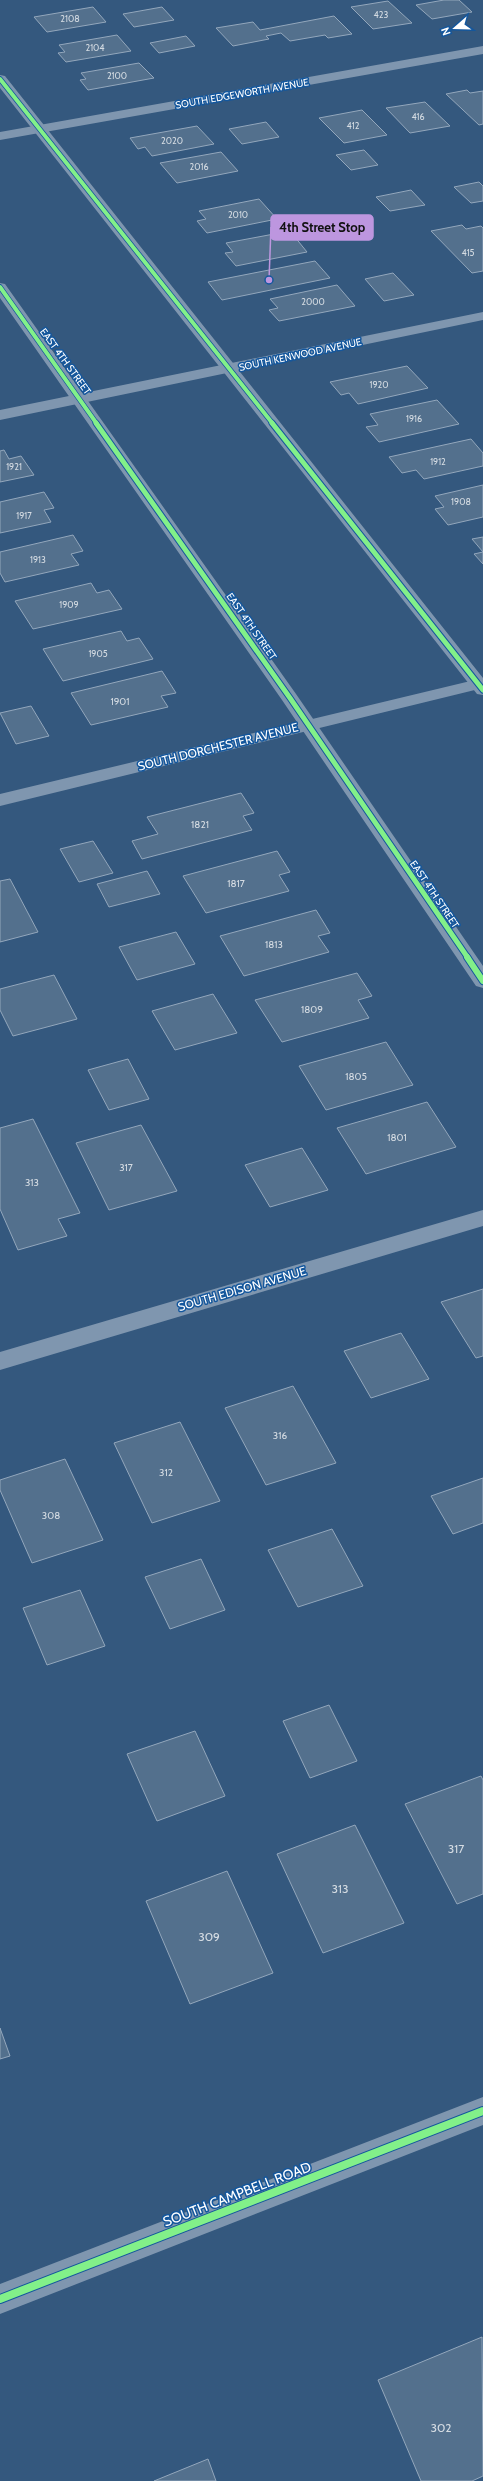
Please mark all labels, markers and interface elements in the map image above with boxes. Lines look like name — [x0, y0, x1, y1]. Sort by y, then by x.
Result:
north arrow — [435, 8, 475, 48]
house number: 423 — [374, 9, 389, 20]
house number: 2108 — [60, 13, 80, 24]
text: N — [438, 25, 454, 37]
house number: 2104 — [85, 42, 105, 53]
house number: 2100 — [107, 70, 127, 81]
street label: SOUTH EDGEWORTH AVENUE — [174, 75, 310, 112]
house number: 416 — [411, 111, 425, 122]
house number: 412 — [347, 120, 360, 131]
house number: 2020 — [161, 135, 183, 146]
house number: 2016 — [189, 161, 209, 172]
house number: 2010 — [228, 209, 248, 220]
callout: 4th Street Stop — [271, 215, 373, 240]
text: 4th Street Stop — [279, 219, 366, 235]
house number: 415 — [461, 247, 475, 258]
house number: 2000 — [301, 296, 325, 307]
street label: EAST 4TH STREET — [37, 326, 94, 398]
street label: SOUTH KENWOOD AVENUE — [238, 335, 363, 374]
house number: 1920 — [369, 379, 389, 390]
house number: 1916 — [406, 413, 422, 424]
house number: 1912 — [430, 456, 446, 467]
house number: 1921 — [6, 461, 22, 472]
house number: 1908 — [451, 496, 471, 507]
house number: 1917 — [16, 510, 32, 521]
house number: 1913 — [30, 554, 46, 565]
street label: EAST 4TH STREET — [224, 590, 280, 663]
house number: 1909 — [59, 599, 79, 610]
house number: 1905 — [88, 648, 108, 659]
house number: 1901 — [110, 695, 130, 708]
street label: SOUTH DORCHESTER AVENUE — [136, 719, 300, 774]
house number: 1821 — [191, 818, 209, 831]
street label: EAST 4TH STREET — [407, 858, 462, 931]
house number: 1817 — [227, 877, 245, 890]
house number: 1813 — [265, 938, 283, 951]
house number: 1809 — [301, 1003, 323, 1016]
house number: 1805 — [345, 1070, 367, 1083]
house number: 1801 — [387, 1131, 407, 1144]
house number: 317 — [119, 1161, 133, 1174]
house number: 313 — [25, 1176, 39, 1189]
street label: SOUTH EDISON AVENUE — [176, 1263, 308, 1314]
house number: 316 — [273, 1429, 287, 1442]
house number: 312 — [159, 1466, 173, 1479]
house number: 308 — [42, 1509, 60, 1522]
house number: 317 — [448, 1841, 464, 1856]
house number: 313 — [332, 1881, 348, 1896]
house number: 309 — [198, 1929, 220, 1944]
street label: SOUTH CAMPBELL ROAD — [160, 2157, 314, 2231]
house number: 302 — [430, 2420, 452, 2435]

